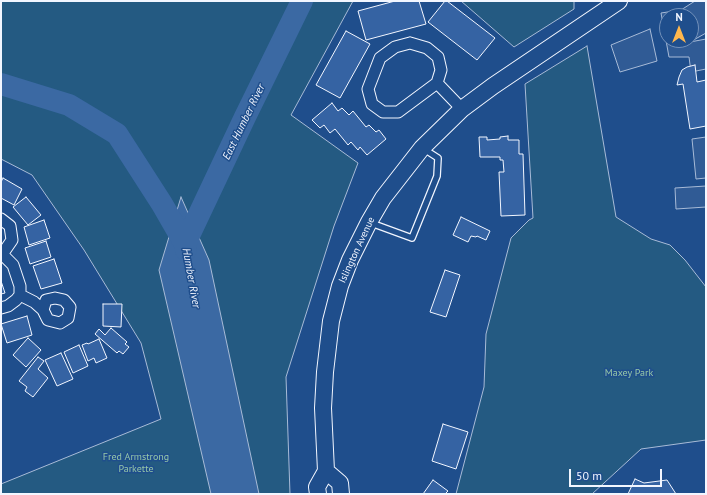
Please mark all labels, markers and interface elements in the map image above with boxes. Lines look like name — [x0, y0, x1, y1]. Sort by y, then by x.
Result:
north arrow — [659, 8, 699, 48]
text: N — [675, 10, 683, 24]
water label: East Humber River — [220, 82, 268, 162]
street label: Islington Avenue — [336, 215, 378, 285]
water label: Humber River — [179, 247, 203, 309]
park label: Maxey Park — [605, 367, 653, 379]
park label: Fred Armstrong Parkette — [103, 451, 169, 474]
scale bar — [571, 461, 664, 487]
text: 50 m — [576, 468, 602, 483]

